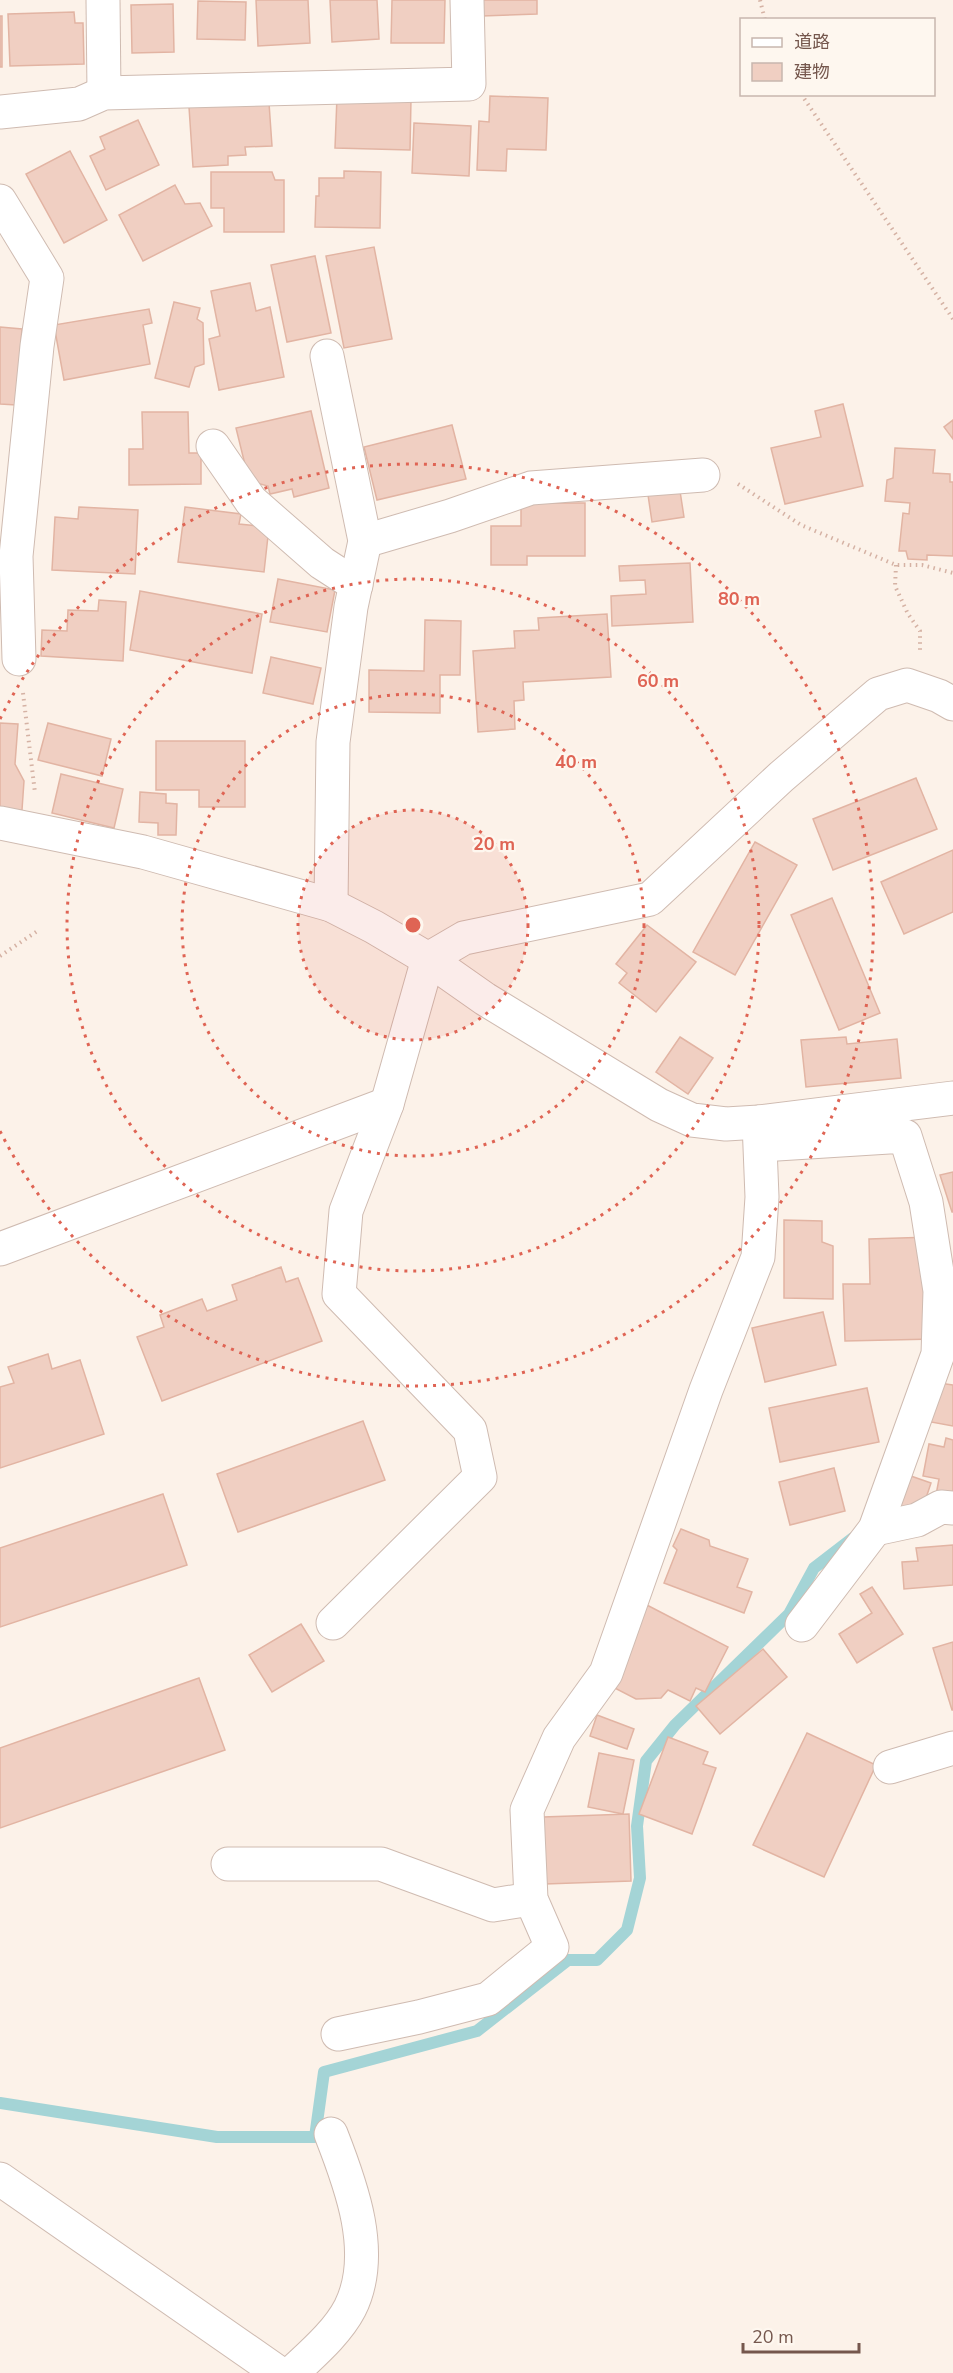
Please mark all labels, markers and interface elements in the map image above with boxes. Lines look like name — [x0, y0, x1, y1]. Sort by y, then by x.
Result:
legend — [740, 18, 935, 96]
text: 道路 — [794, 30, 830, 54]
text: 建物 — [794, 60, 830, 84]
text: 80 m — [718, 587, 760, 611]
text: 60 m — [637, 669, 679, 693]
text: 40 m — [555, 750, 597, 774]
text: 20 m — [473, 832, 515, 856]
centre of rings — [403, 915, 423, 935]
scale bar — [743, 2316, 858, 2354]
text: 20 m — [752, 2325, 794, 2349]

